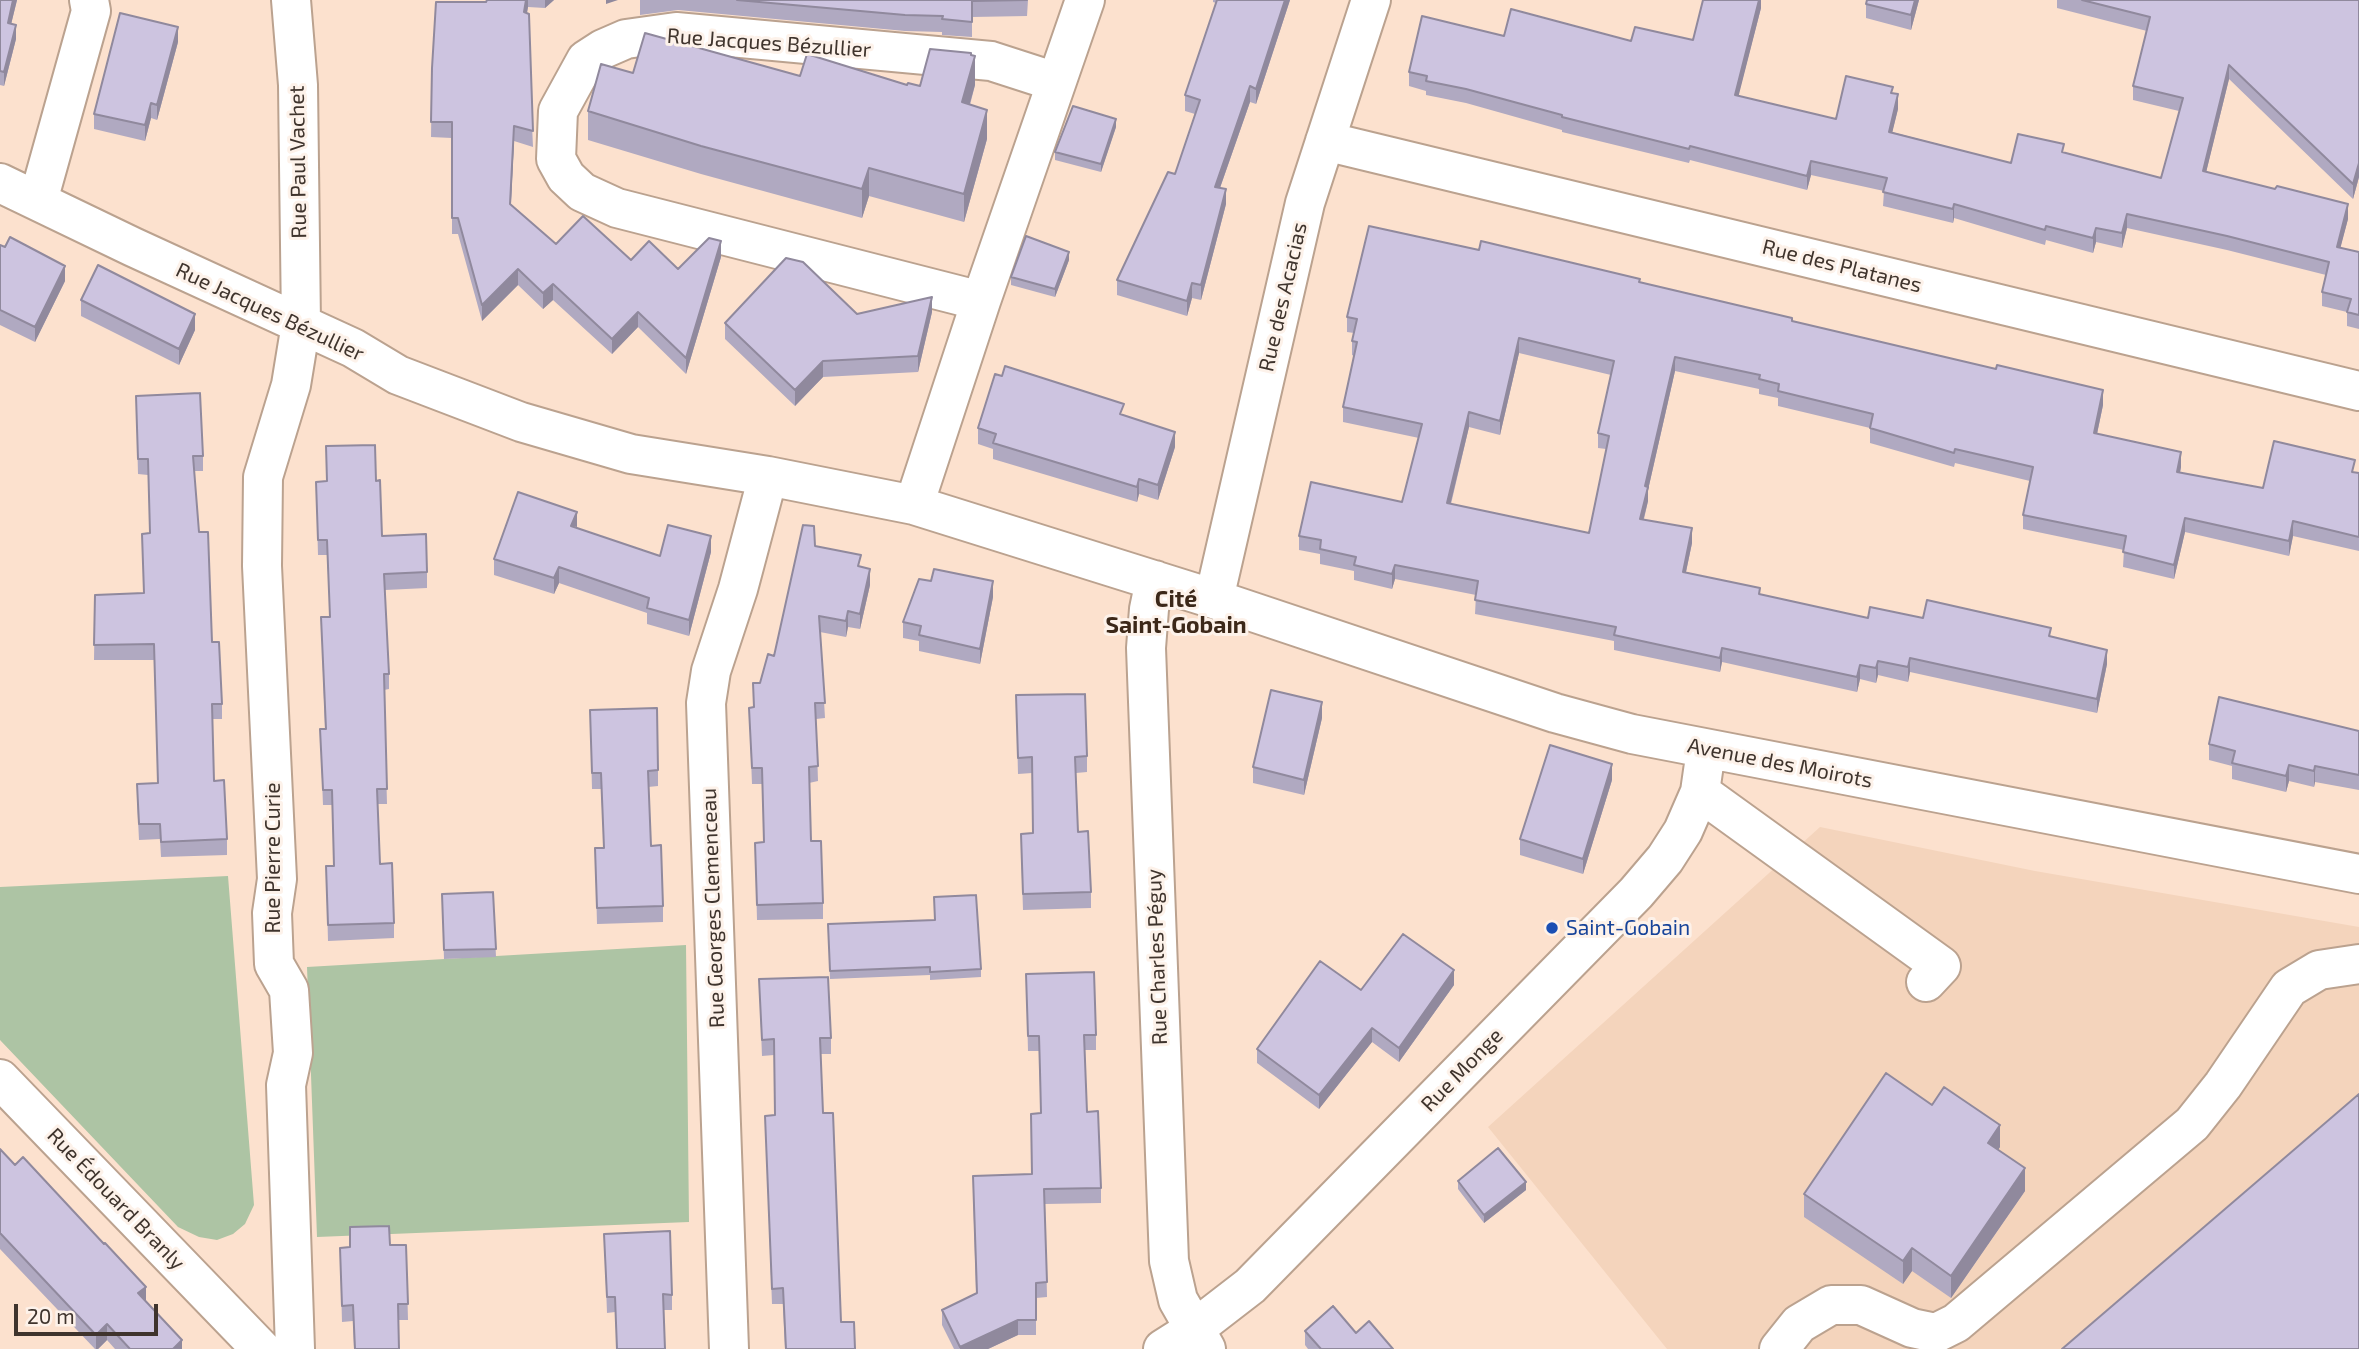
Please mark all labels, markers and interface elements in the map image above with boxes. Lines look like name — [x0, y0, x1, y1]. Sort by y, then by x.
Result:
street label: Rue Jacques Bézullier — [666, 23, 872, 63]
street label: Rue Paul Vachet — [284, 85, 312, 239]
street label: Rue des Acacias — [1254, 220, 1312, 374]
street label: Rue des Platanes — [1760, 234, 1924, 298]
street label: Rue Jacques Bézullier — [172, 257, 368, 367]
district label: Cité Saint-Gobain — [1105, 585, 1247, 639]
street label: Avenue des Moirots — [1685, 733, 1875, 793]
street label: Rue Pierre Curie — [260, 782, 286, 934]
street label: Rue Georges Clemenceau — [696, 788, 730, 1028]
street label: Rue Charles Péguy — [1141, 868, 1173, 1046]
place label: Saint-Gobain — [1566, 915, 1690, 941]
marker: Saint-Gobain — [1544, 920, 1560, 936]
street label: Rue Monge — [1416, 1023, 1508, 1117]
street label: Rue Édouard Branly — [42, 1123, 190, 1275]
scale bar — [18, 1290, 161, 1334]
text: 20 m — [27, 1303, 75, 1328]

